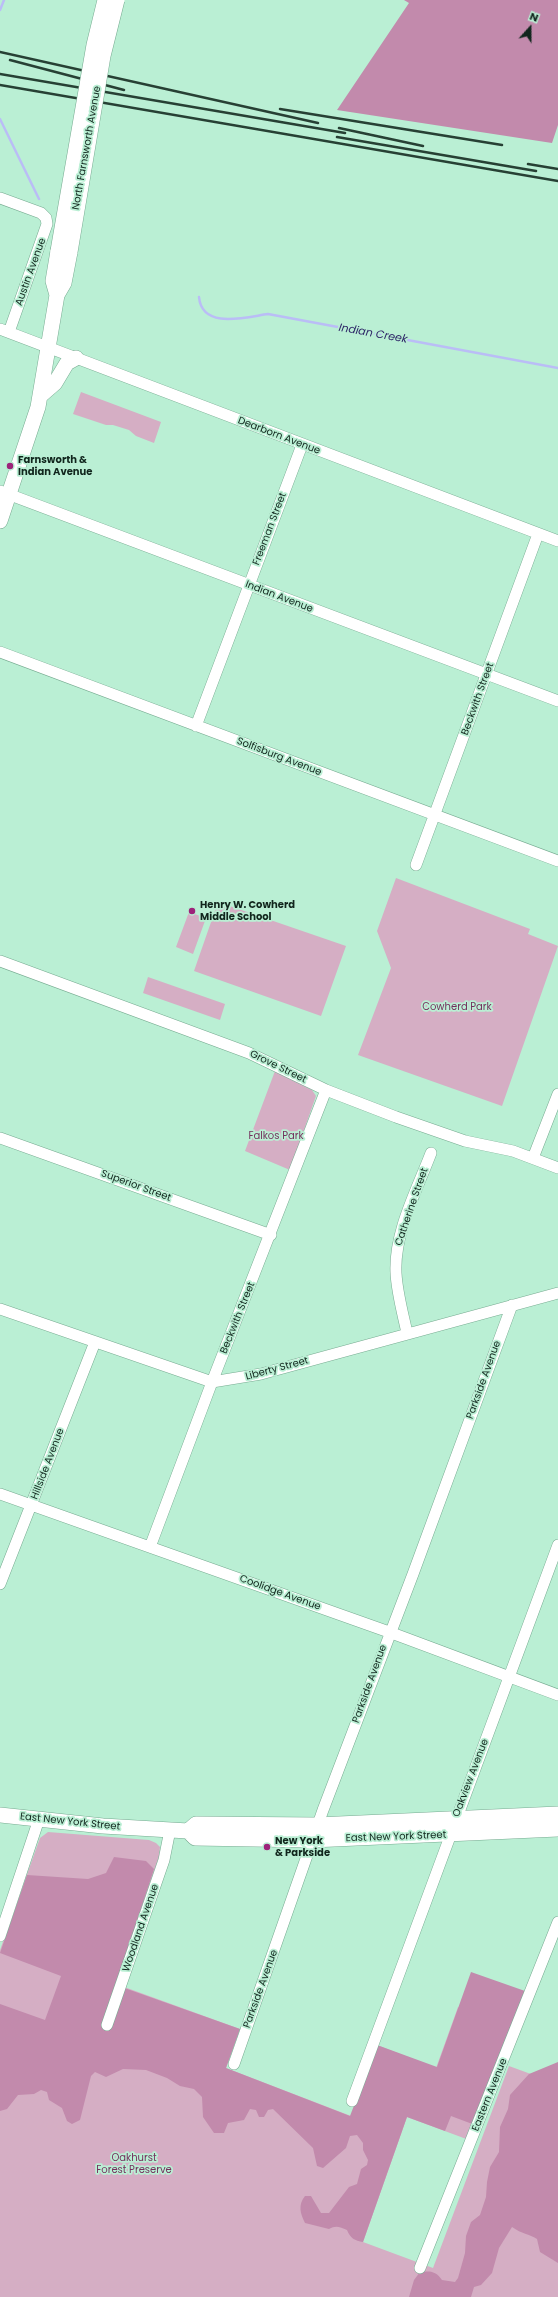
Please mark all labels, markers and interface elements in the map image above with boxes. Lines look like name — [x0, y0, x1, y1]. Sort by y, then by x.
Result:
north arrow — [510, 8, 550, 48]
text: N — [528, 8, 541, 26]
street label: North Farnsworth Avenue — [70, 85, 104, 211]
street label: Austin Avenue — [13, 237, 49, 307]
water label: Indian Creek — [338, 321, 408, 347]
street label: Dearborn Avenue — [236, 415, 322, 457]
place label: Farnsworth & Indian Avenue — [18, 454, 93, 478]
marker: Farnsworth & Indian Avenue — [5, 461, 15, 471]
street label: Freeman Street — [251, 491, 289, 567]
street label: Indian Avenue — [243, 579, 315, 615]
street label: Beckwith Street — [459, 661, 497, 737]
street label: Solfisburg Avenue — [235, 735, 323, 779]
place label: Henry W. Cowherd Middle School — [200, 899, 295, 922]
marker: Henry W. Cowherd Middle School — [187, 906, 197, 916]
park label: Cowherd Park — [422, 1001, 492, 1013]
street label: Grove Street — [248, 1048, 308, 1086]
park label: Falkos Park — [248, 1130, 304, 1142]
street label: Catherine Street — [393, 1167, 431, 1247]
street label: Superior Street — [99, 1168, 173, 1204]
street label: Beckwith Street — [218, 1280, 258, 1356]
street label: Parkside Avenue — [464, 1339, 504, 1421]
street label: Liberty Street — [244, 1355, 310, 1383]
street label: Hillside Avenue — [29, 1427, 67, 1501]
street label: Coolidge Avenue — [238, 1573, 322, 1613]
street label: Parkside Avenue — [350, 1643, 390, 1725]
street label: Oakview Avenue — [451, 1737, 491, 1819]
street label: East New York Street — [19, 1811, 121, 1833]
street label: East New York Street — [346, 1829, 446, 1845]
place label: New York & Parkside — [275, 1835, 330, 1858]
marker: New York & Parkside — [262, 1842, 272, 1852]
street label: Woodland Avenue — [120, 1883, 162, 1973]
street label: Parkside Avenue — [241, 1948, 281, 2030]
street label: Eastern Avenue — [470, 2057, 510, 2133]
park label: Oakhurst Forest Preserve — [96, 2152, 172, 2176]

